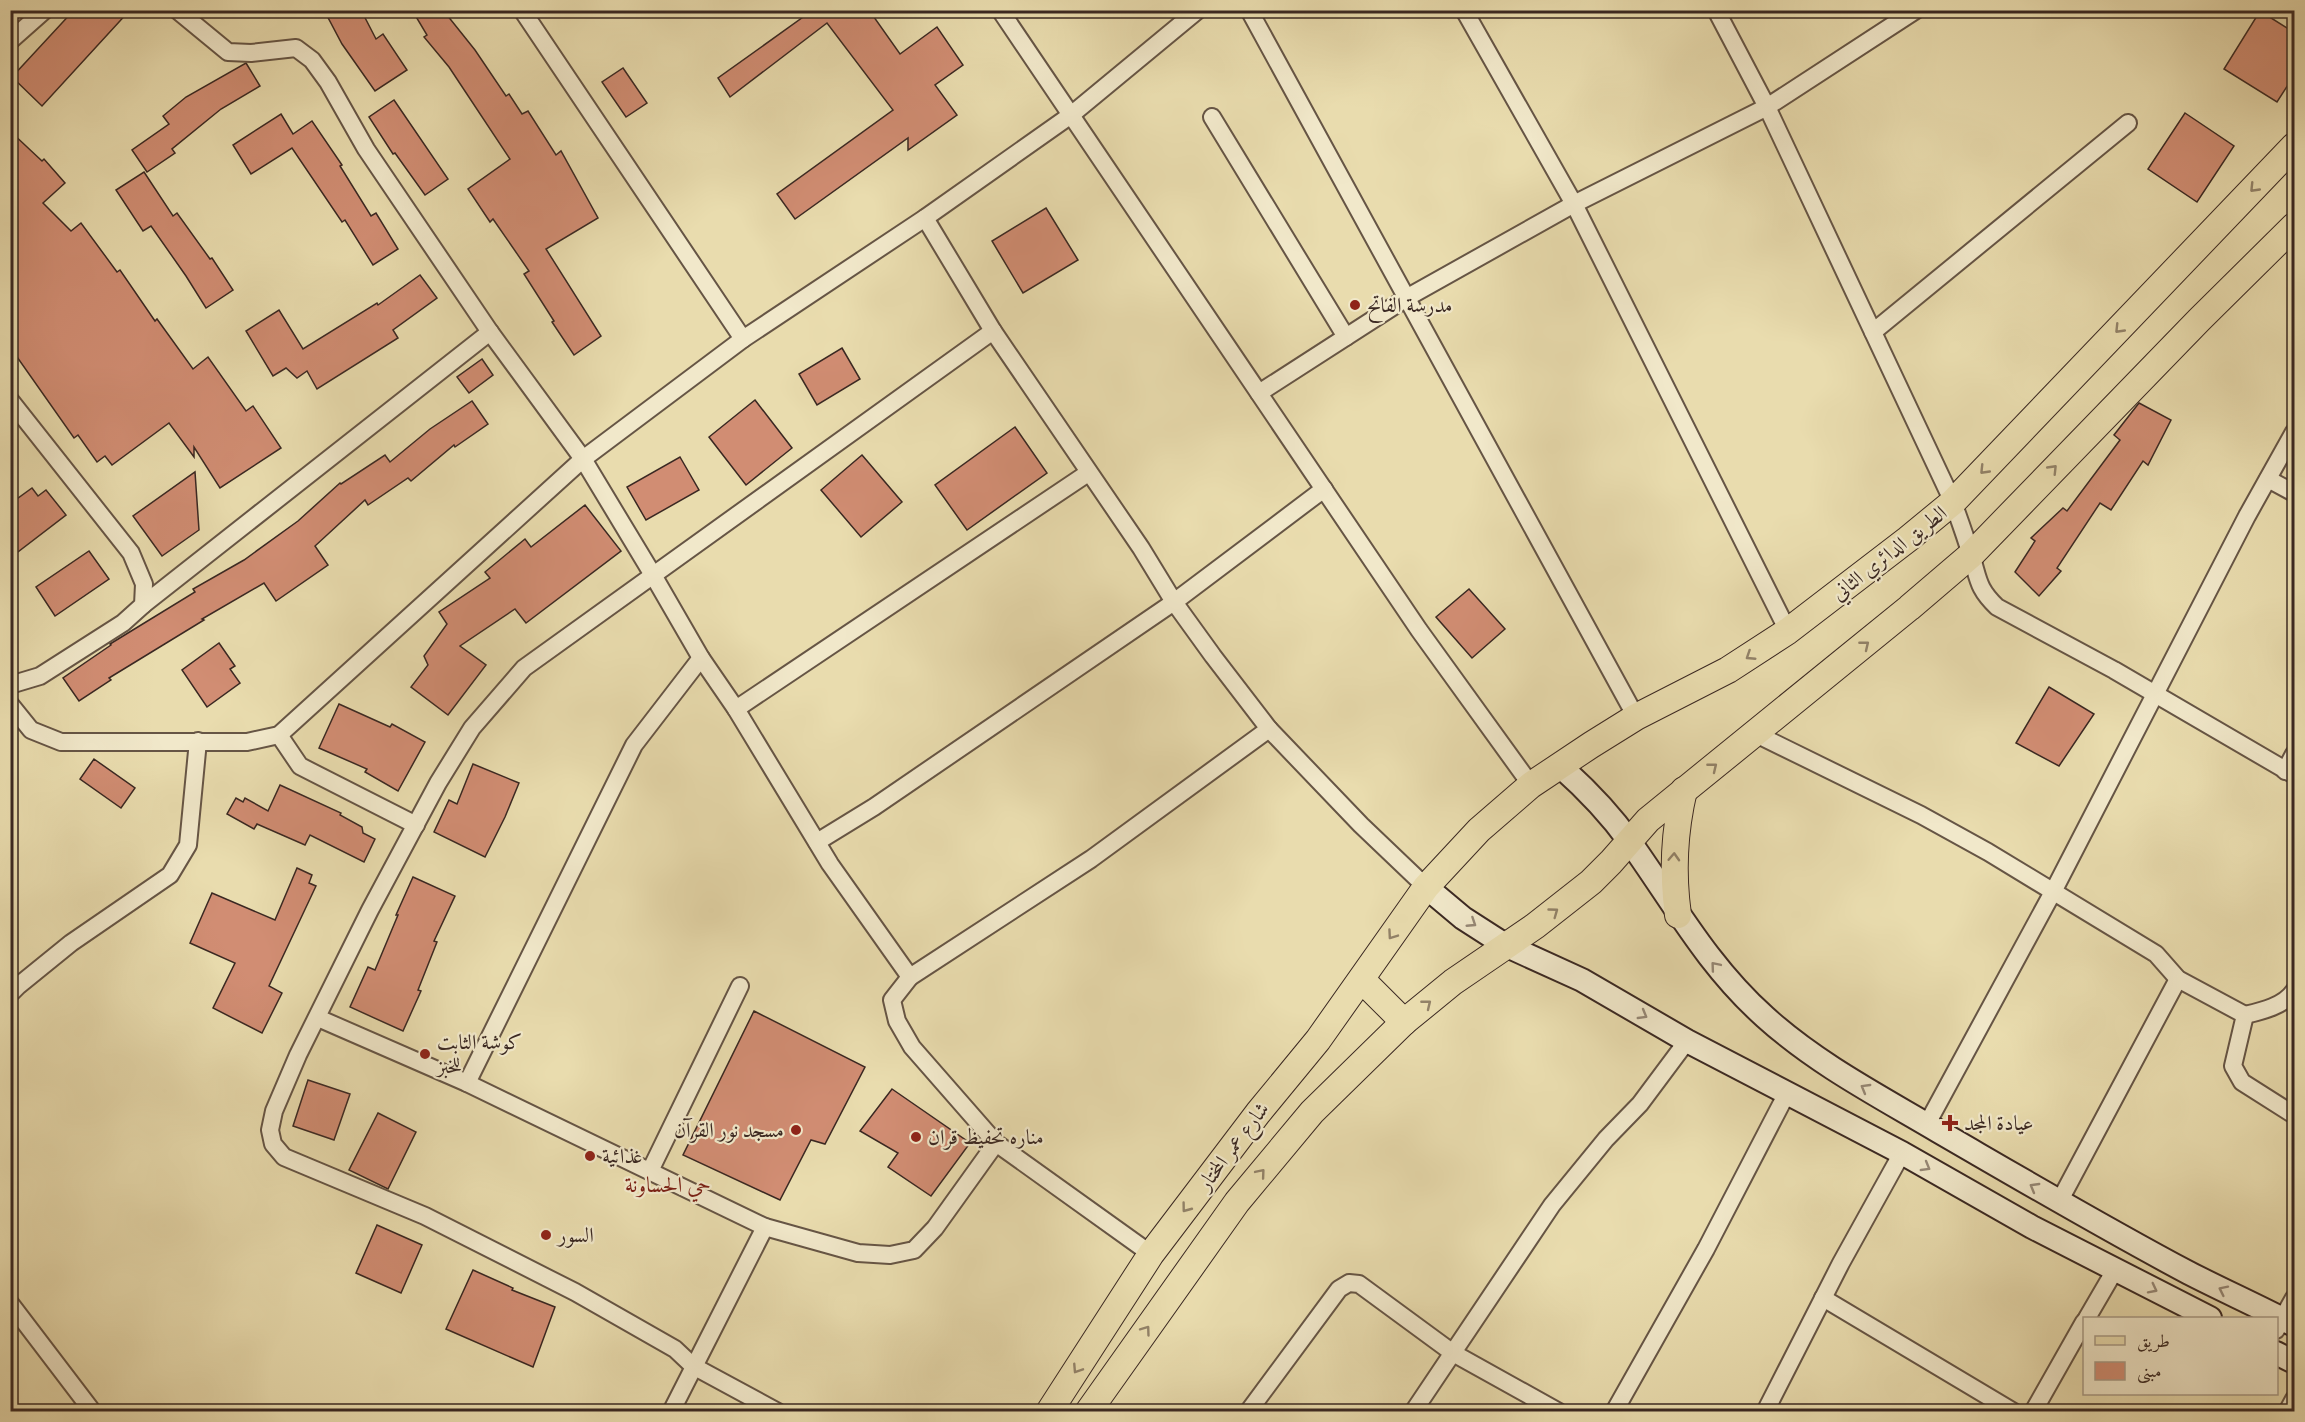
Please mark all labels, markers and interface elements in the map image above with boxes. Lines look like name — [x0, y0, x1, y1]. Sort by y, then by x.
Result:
one-way arrow — [2250, 182, 2261, 192]
place label: مدرسة الفاتح — [1367, 289, 1453, 323]
marker: مدرسة الفاتح — [1348, 298, 1362, 312]
one-way arrow — [2115, 322, 2126, 332]
one-way arrow — [1980, 463, 1991, 473]
one-way arrow — [2045, 465, 2056, 476]
street label: الطريق الدائري الثاني — [1824, 497, 1955, 609]
one-way arrow — [1858, 641, 1869, 652]
one-way arrow — [1745, 648, 1756, 659]
one-way arrow — [1706, 763, 1717, 774]
one-way arrow — [1667, 852, 1680, 861]
one-way arrow — [1547, 909, 1558, 920]
one-way arrow — [1465, 916, 1476, 927]
one-way arrow — [1388, 929, 1399, 940]
one-way arrow — [1712, 961, 1723, 972]
one-way arrow — [1420, 1000, 1431, 1011]
one-way arrow — [1637, 1008, 1647, 1020]
place label: كوشة الثابت للخبز — [435, 1026, 522, 1081]
marker: كوشة الثابت للخبز — [418, 1047, 432, 1061]
one-way arrow — [1861, 1084, 1871, 1096]
street label: شارع عمر المختار — [1188, 1095, 1279, 1200]
place label: عيادة المجد — [1964, 1107, 2034, 1138]
place label: مسجد نور القرآن — [674, 1114, 784, 1145]
marker: عيادة المجد — [1941, 1114, 1959, 1132]
place label: مناره تحفيظ قران — [928, 1121, 1044, 1152]
marker: مسجد نور القرآن — [789, 1123, 803, 1137]
marker: مناره تحفيظ قران — [909, 1130, 923, 1144]
place label: غذائية — [602, 1140, 642, 1171]
marker: غذائية — [583, 1149, 597, 1163]
one-way arrow — [1920, 1160, 1930, 1171]
district label: حي الحساونة — [625, 1168, 711, 1203]
one-way arrow — [1254, 1169, 1265, 1180]
one-way arrow — [2030, 1182, 2040, 1194]
one-way arrow — [1182, 1201, 1193, 1212]
place label: السور — [556, 1219, 594, 1250]
marker: السور — [539, 1228, 553, 1242]
one-way arrow — [2147, 1282, 2158, 1294]
one-way arrow — [2219, 1286, 2230, 1297]
legend — [2083, 1317, 2278, 1395]
one-way arrow — [1139, 1325, 1150, 1336]
text: طريق — [2137, 1327, 2170, 1354]
text: مبنى — [2137, 1357, 2162, 1384]
one-way arrow — [1073, 1363, 1084, 1374]

